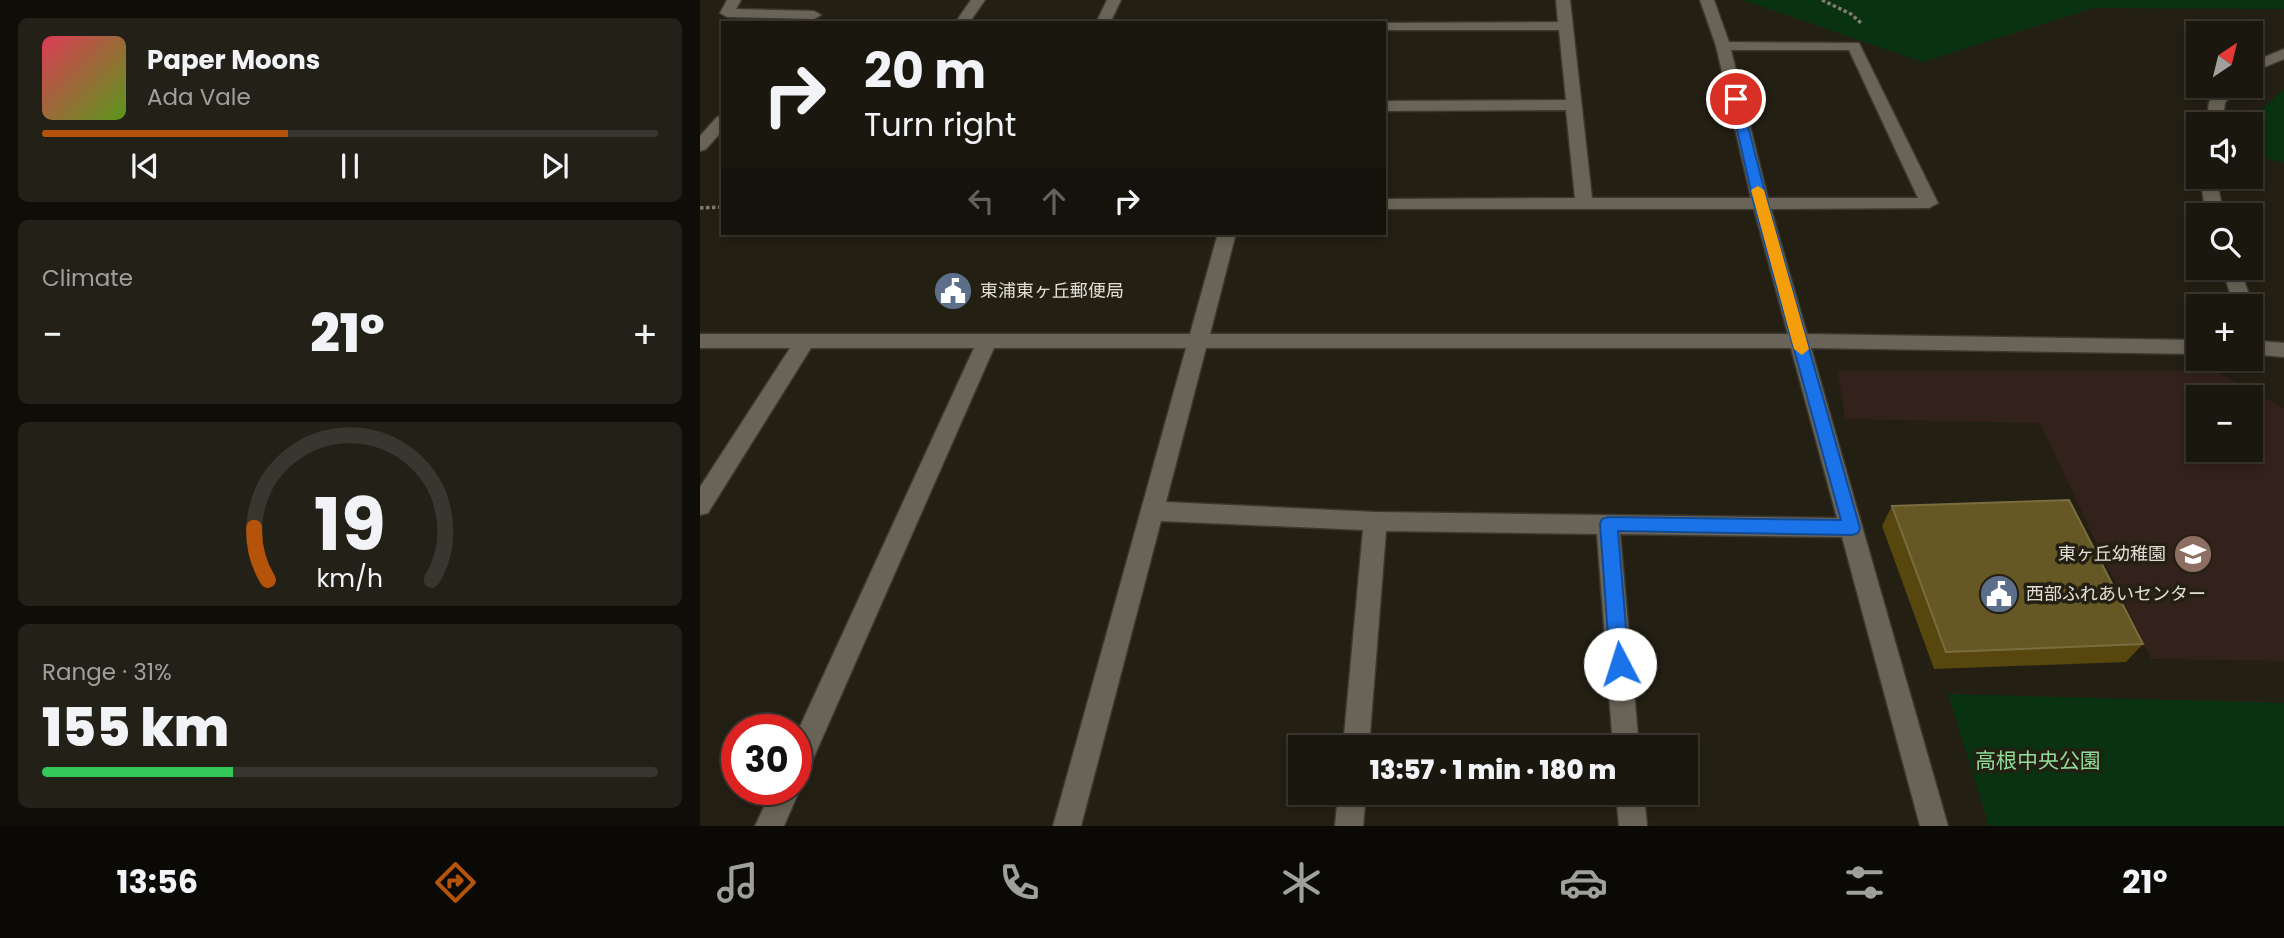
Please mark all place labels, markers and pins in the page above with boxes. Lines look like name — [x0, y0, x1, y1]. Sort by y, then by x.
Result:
pin — [1706, 69, 1766, 129]
public building icon: 東浦東ヶ丘郵便局 — [932, 270, 974, 312]
place label: 東浦東ヶ丘郵便局 — [980, 278, 1124, 303]
school or university icon: 東ヶ丘幼稚園 — [2172, 533, 2214, 575]
place label: 東ヶ丘幼稚園 — [2058, 541, 2166, 566]
public building icon: 西部ふれあいセンター — [1978, 573, 2020, 615]
place label: 西部ふれあいセンター — [2026, 581, 2206, 606]

